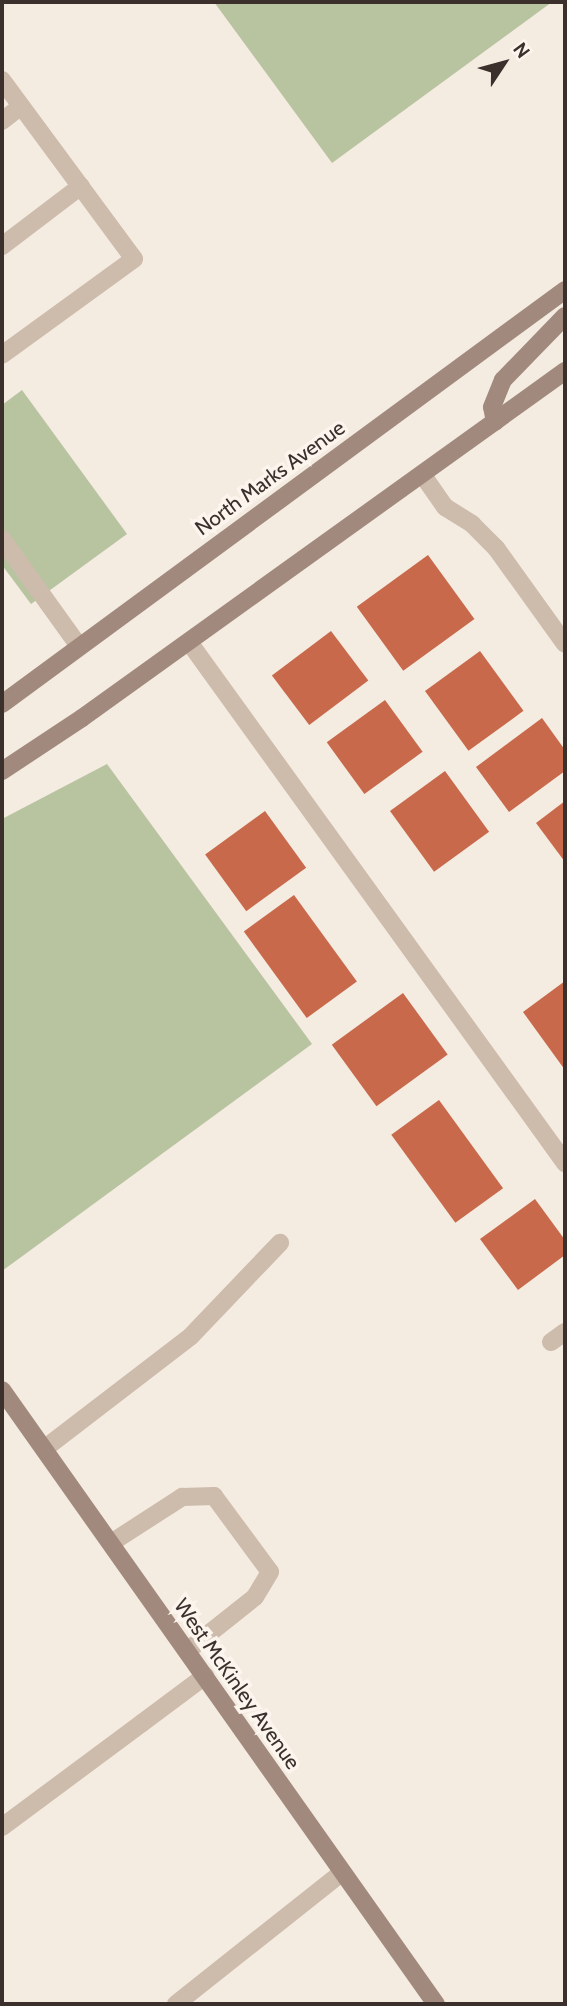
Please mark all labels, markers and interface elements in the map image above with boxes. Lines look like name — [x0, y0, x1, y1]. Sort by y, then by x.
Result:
north arrow — [469, 28, 539, 98]
text: N — [508, 38, 535, 63]
street label: North Marks Avenue — [190, 415, 350, 541]
street label: West McKinley Avenue — [169, 1594, 305, 1774]

